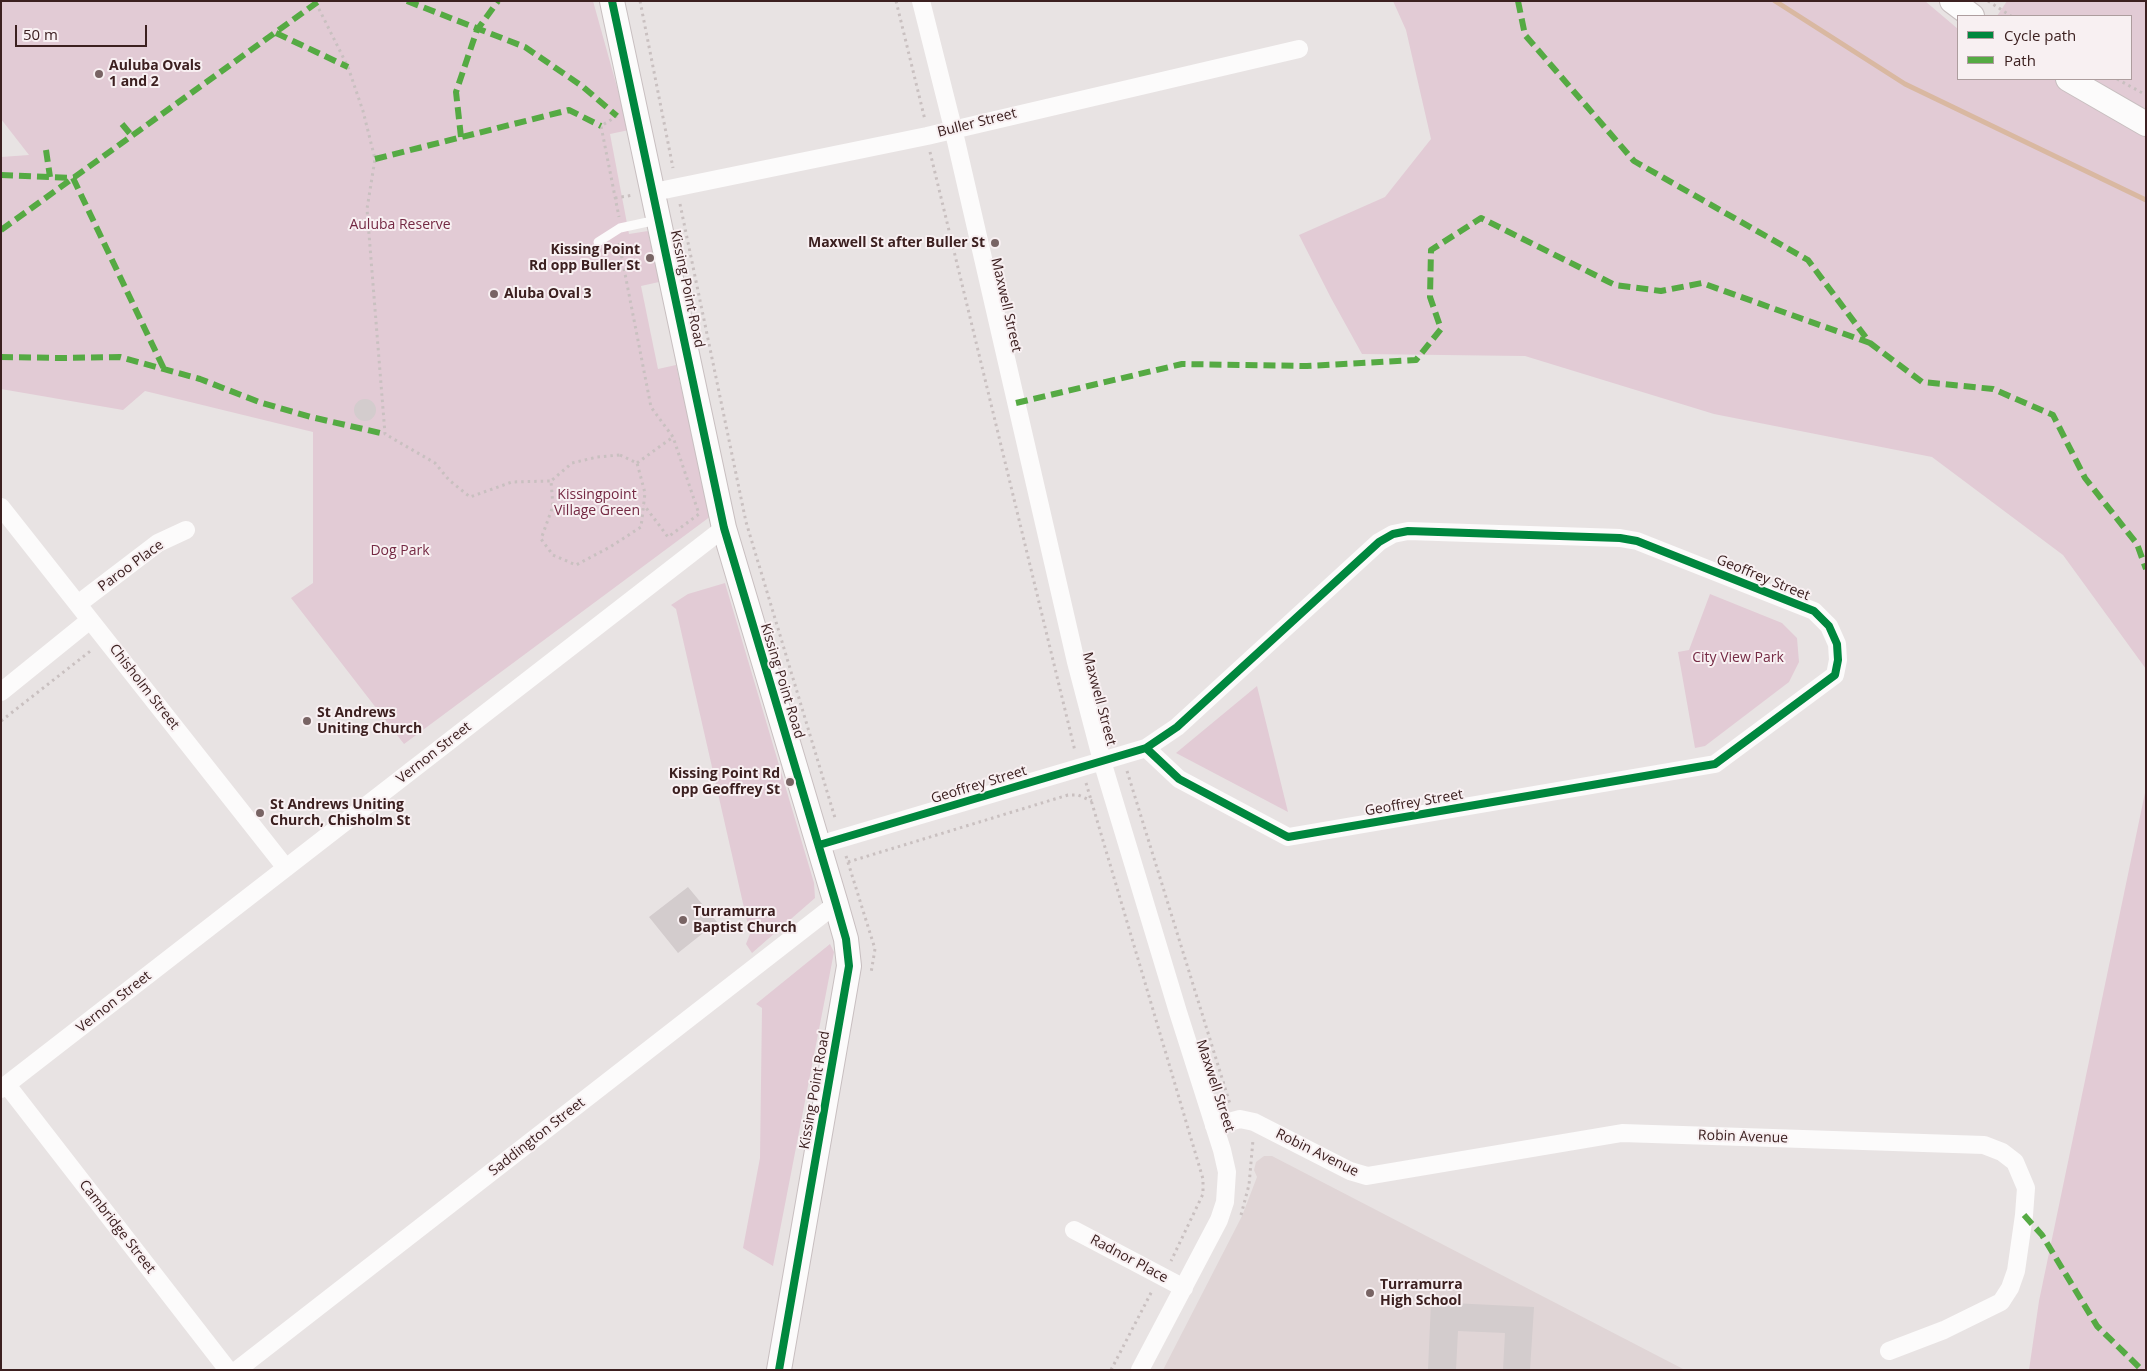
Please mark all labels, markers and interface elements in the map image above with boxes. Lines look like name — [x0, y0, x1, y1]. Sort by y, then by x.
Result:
scale bar — [18, 15, 150, 47]
legend — [1957, 15, 2132, 80]
text: 50 m — [23, 24, 58, 44]
text: Cycle path — [2004, 25, 2076, 45]
text: Path — [2004, 50, 2036, 70]
place label: Auluba Ovals 1 and 2 — [109, 58, 201, 90]
marker: Auluba Ovals 1 and 2 — [93, 68, 105, 80]
street label: Buller Street — [936, 105, 1018, 141]
park label: Auluba Reserve — [349, 217, 451, 233]
street label: Kissing Point Road — [666, 229, 708, 349]
place label: Maxwell St after Buller St — [808, 235, 985, 251]
marker: Maxwell St after Buller St — [989, 237, 1001, 249]
place label: Kissing Point Rd opp Buller St — [529, 242, 640, 274]
marker: Kissing Point Rd opp Buller St — [644, 252, 656, 264]
street label: Maxwell Street — [987, 256, 1025, 354]
place label: Aluba Oval 3 — [504, 286, 592, 302]
marker: Aluba Oval 3 — [488, 288, 500, 300]
park label: Kissingpoint Village Green — [554, 487, 640, 520]
street label: Paroo Place — [95, 537, 167, 595]
park label: Dog Park — [370, 543, 430, 559]
street label: Geoffrey Street — [1714, 552, 1812, 604]
street label: Kissing Point Road — [756, 621, 808, 741]
street label: Chisholm Street — [105, 641, 183, 733]
street label: Maxwell Street — [1078, 650, 1120, 748]
park label: City View Park — [1692, 650, 1784, 666]
place label: St Andrews Uniting Church — [317, 705, 422, 738]
marker: St Andrews Uniting Church — [301, 715, 313, 727]
street label: Vernon Street — [393, 719, 475, 787]
street label: Geoffrey Street — [929, 762, 1029, 808]
place label: Kissing Point Rd opp Geoffrey St — [669, 766, 780, 799]
marker: Kissing Point Rd opp Geoffrey St — [784, 776, 796, 788]
street label: Geoffrey Street — [1364, 786, 1464, 820]
place label: St Andrews Uniting Church, Chisholm St — [270, 797, 410, 830]
marker: St Andrews Uniting Church, Chisholm St — [254, 807, 266, 819]
place label: Turramurra Baptist Church — [693, 904, 797, 936]
marker: Turramurra Baptist Church — [677, 914, 689, 926]
street label: Vernon Street — [73, 968, 155, 1036]
street label: Kissing Point Road — [796, 1030, 834, 1150]
street label: Maxwell Street — [1192, 1038, 1238, 1134]
street label: Saddington Street — [486, 1094, 588, 1180]
street label: Robin Avenue — [1273, 1126, 1361, 1180]
street label: Robin Avenue — [1698, 1127, 1788, 1147]
street label: Cambridge Street — [75, 1177, 159, 1277]
street label: Radnor Place — [1087, 1231, 1171, 1287]
place label: Turramurra High School — [1380, 1277, 1463, 1310]
marker: Turramurra High School — [1364, 1287, 1376, 1299]

